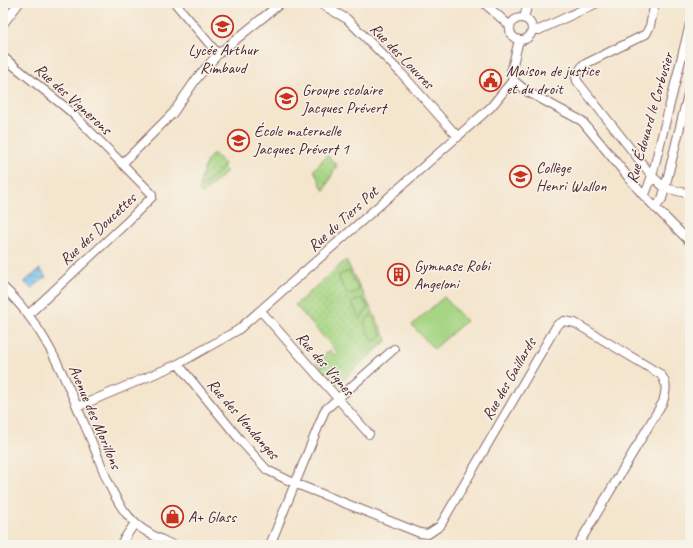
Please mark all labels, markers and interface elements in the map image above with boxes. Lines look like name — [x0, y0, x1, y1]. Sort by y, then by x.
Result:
school or university icon: Lycée Arthur Rimbaud — [210, 13, 236, 39]
street label: Rue des Louvres — [366, 19, 439, 94]
place label: Lycée Arthur Rimbaud — [188, 40, 260, 78]
street label: Rue Édouard le Corbusier — [622, 49, 679, 186]
street label: Rue des Vignerons — [30, 59, 117, 140]
place label: Maison de justice et du droit — [506, 61, 601, 99]
public building icon: Maison de justice et du droit — [478, 67, 504, 93]
place label: Groupe scolaire Jacques Prévert — [301, 80, 389, 118]
school or university icon: Groupe scolaire Jacques Prévert — [273, 86, 299, 112]
place label: École maternelle Jacques Prévert 1 — [253, 121, 350, 159]
school or university icon: École maternelle Jacques Prévert 1 — [225, 127, 251, 153]
place label: Collège Henri Wallon — [536, 158, 607, 196]
school or university icon: Collège Henri Wallon — [507, 164, 533, 190]
street label: Rue du Tiers Pot — [304, 181, 384, 256]
street label: Rue des Doucettes — [56, 187, 142, 269]
place label: Gymnase Robi Angeloni — [414, 256, 492, 294]
building icon: Gymnase Robi Angeloni — [385, 262, 411, 288]
street label: Rue des Vignes — [292, 328, 359, 401]
street label: Rue des Gaillards — [478, 333, 541, 423]
street label: Avenue des Morillons — [64, 362, 127, 473]
street label: Rue des Vendanges — [203, 375, 284, 464]
shop icon: A+ Glass — [160, 504, 186, 530]
place label: A+ Glass — [188, 507, 237, 527]

